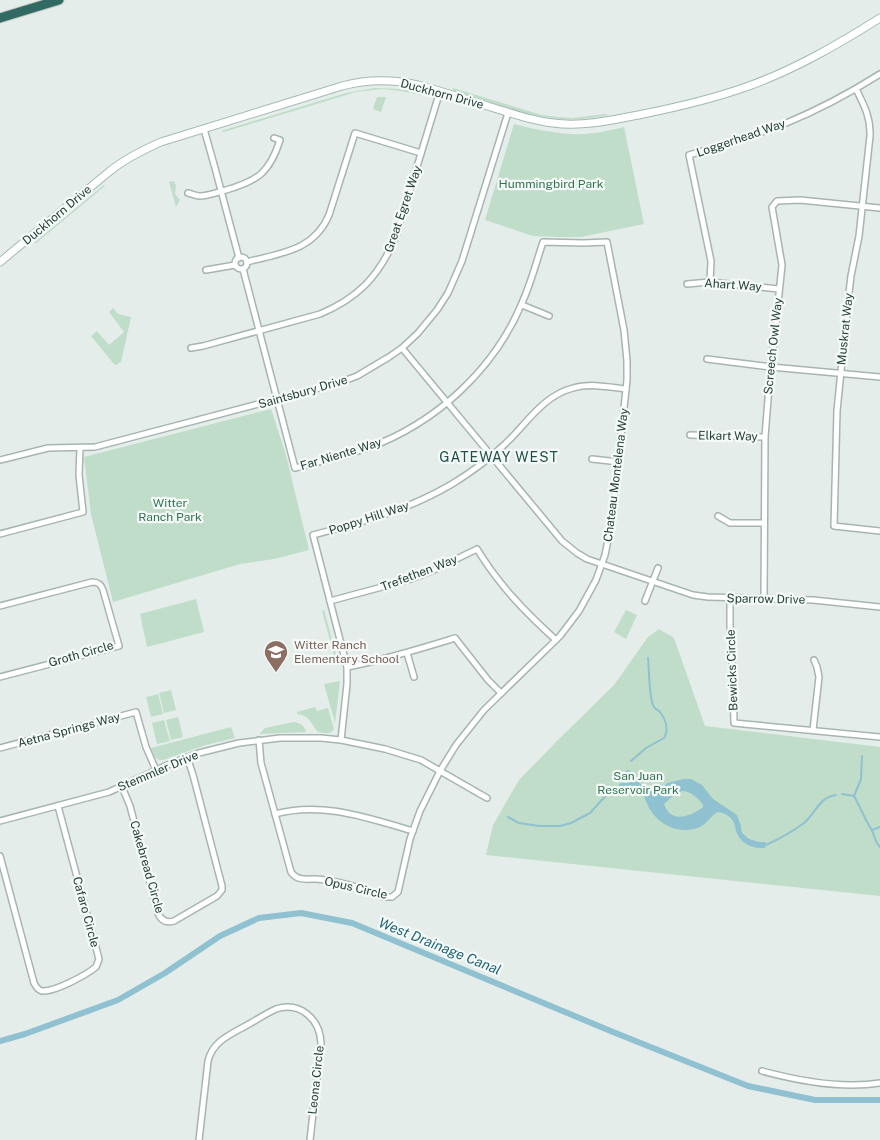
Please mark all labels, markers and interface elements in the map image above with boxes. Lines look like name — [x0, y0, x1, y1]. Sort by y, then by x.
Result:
street label: Duckhorn Drive — [399, 76, 485, 112]
street label: Loggerhead Way — [695, 116, 788, 160]
street label: Great Egret Way — [382, 163, 425, 254]
park label: Hummingbird Park — [499, 177, 604, 191]
street label: Duckhorn Drive — [20, 182, 94, 248]
street label: Ahart Way — [704, 276, 763, 294]
street label: Muskrat Way — [834, 292, 856, 366]
street label: Screech Owl Way — [761, 296, 785, 395]
street label: Saintsbury Drive — [257, 373, 349, 411]
street label: Chateau Montelena Way — [601, 407, 631, 543]
street label: Elkart Way — [698, 428, 759, 444]
street label: Far Niente Way — [299, 435, 384, 473]
district label: GATEWAY WEST — [439, 449, 559, 465]
park label: Witter Ranch Park — [138, 496, 202, 524]
street label: Poppy Hill Way — [327, 498, 411, 538]
street label: Trefethen Way — [379, 552, 460, 594]
street label: Sparrow Drive — [727, 591, 806, 607]
street label: Bewicks Circle — [724, 629, 740, 711]
street label: Groth Circle — [47, 638, 115, 670]
place label: Witter Ranch Elementary School — [294, 638, 400, 666]
school or university icon: Witter Ranch Elementary School — [263, 639, 289, 673]
street label: Aetna Springs Way — [16, 709, 122, 750]
street label: Stemmler Drive — [116, 748, 201, 794]
park label: San Juan Reservoir Park — [597, 769, 679, 797]
street label: Cakebread Circle — [127, 819, 167, 915]
street label: Opus Circle — [323, 874, 389, 902]
street label: Cafaro Circle — [70, 875, 102, 949]
water label: West Drainage Canal — [376, 914, 504, 978]
street label: Leona Circle — [305, 1045, 327, 1115]

